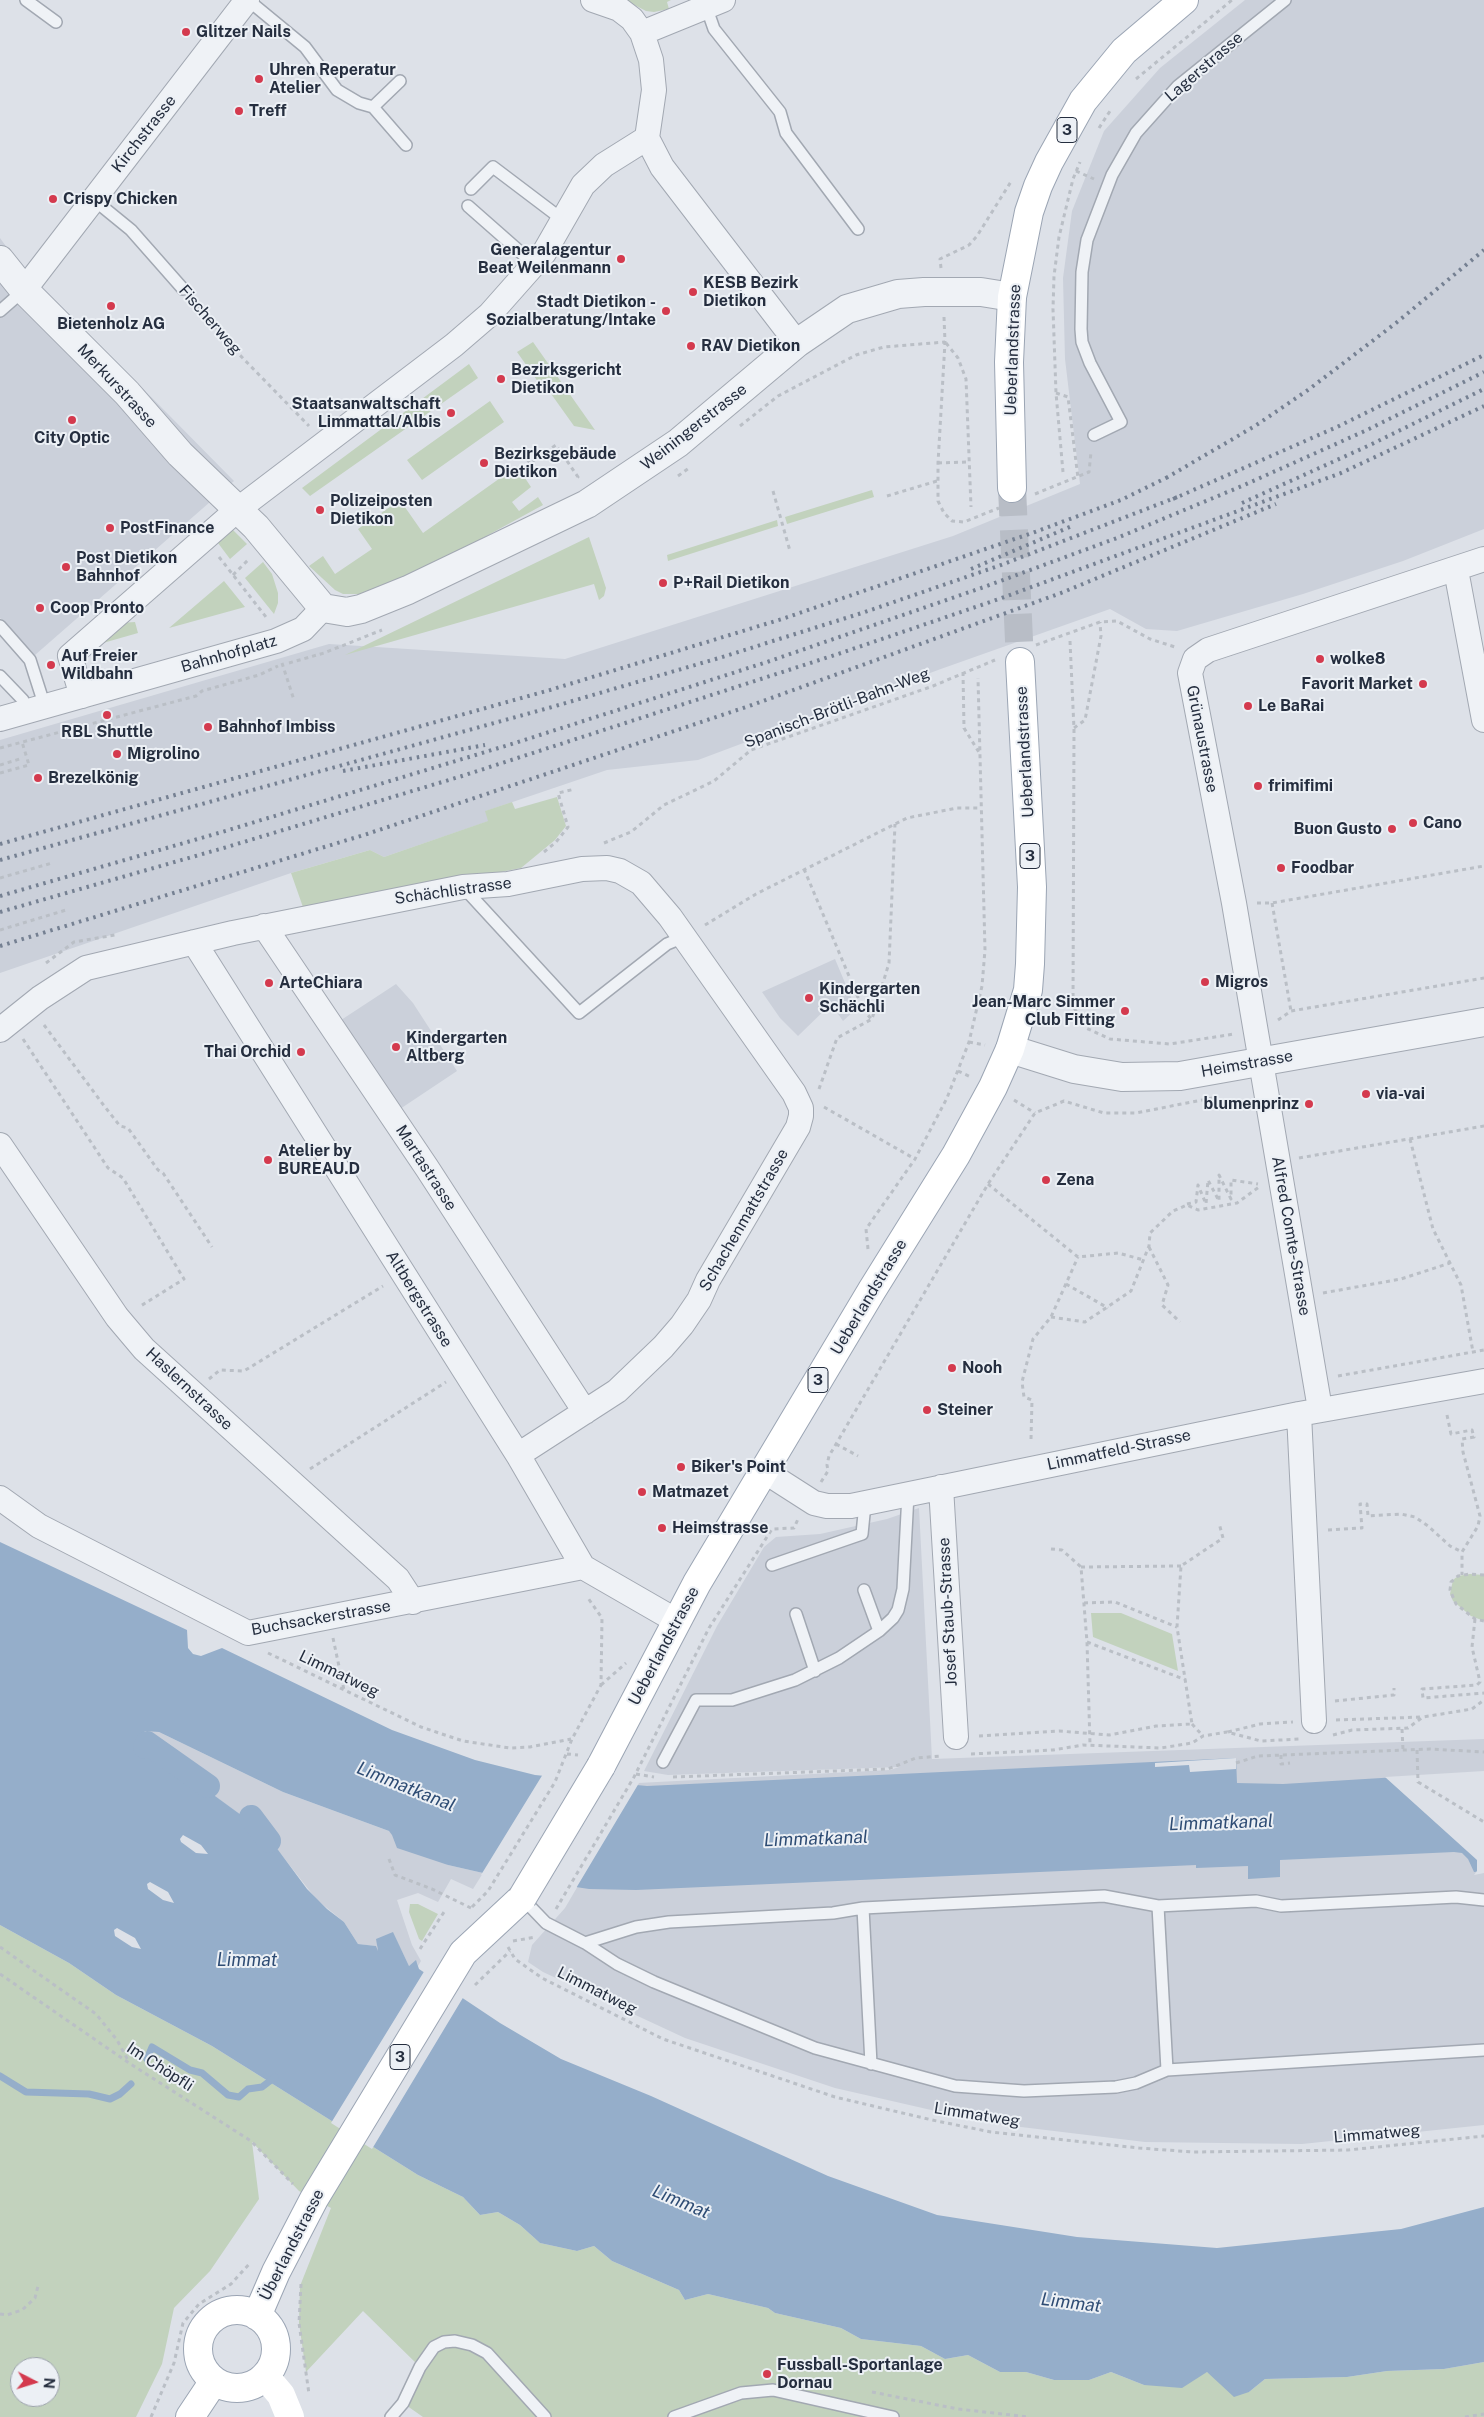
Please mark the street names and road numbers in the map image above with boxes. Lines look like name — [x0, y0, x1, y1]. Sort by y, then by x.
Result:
street label: Lagerstrasse — [1161, 28, 1247, 106]
street label: Kirchstrasse — [108, 91, 180, 177]
road number: 3 — [1057, 118, 1077, 142]
street label: Fischerweg — [174, 281, 246, 359]
street label: Ueberlandstrasse — [1001, 284, 1025, 416]
street label: Merkurstrasse — [73, 340, 161, 432]
street label: Weiningerstrasse — [637, 380, 751, 474]
street label: Bahnhofplatz — [179, 631, 279, 677]
street label: Spanisch-Brötli-Bahn-Weg — [742, 664, 932, 752]
street label: Grünaustrasse — [1182, 684, 1222, 794]
street label: Ueberlandstrasse — [1012, 686, 1038, 818]
road number: 3 — [1020, 844, 1040, 868]
street label: Schächlistrasse — [393, 873, 513, 909]
street label: Heimstrasse — [1199, 1046, 1295, 1082]
street label: Martastrasse — [391, 1122, 461, 1214]
street label: Schachenmattstrasse — [695, 1145, 793, 1295]
street label: Alfred Comte-Strasse — [1267, 1155, 1315, 1317]
street label: Ueberlandstrasse — [827, 1236, 911, 1358]
street label: Altbergstrasse — [382, 1247, 456, 1351]
street label: Haslernstrasse — [141, 1344, 237, 1434]
road number: 3 — [808, 1368, 828, 1392]
street label: Limmatfeld-Strasse — [1045, 1425, 1193, 1475]
street label: Josef Staub-Strasse — [935, 1537, 961, 1687]
street label: Ueberlandstrasse — [625, 1583, 703, 1709]
street label: Buchsackerstrasse — [250, 1596, 392, 1640]
street label: Limmatweg — [296, 1646, 382, 1702]
street label: Limmatweg — [554, 1963, 640, 2019]
street label: Im Chöpfli — [123, 2038, 197, 2096]
road number: 3 — [390, 2044, 410, 2070]
street label: Limmatweg — [933, 2099, 1021, 2131]
street label: Limmatweg — [1333, 2121, 1421, 2147]
street label: Überlandstrasse — [256, 2186, 328, 2304]

